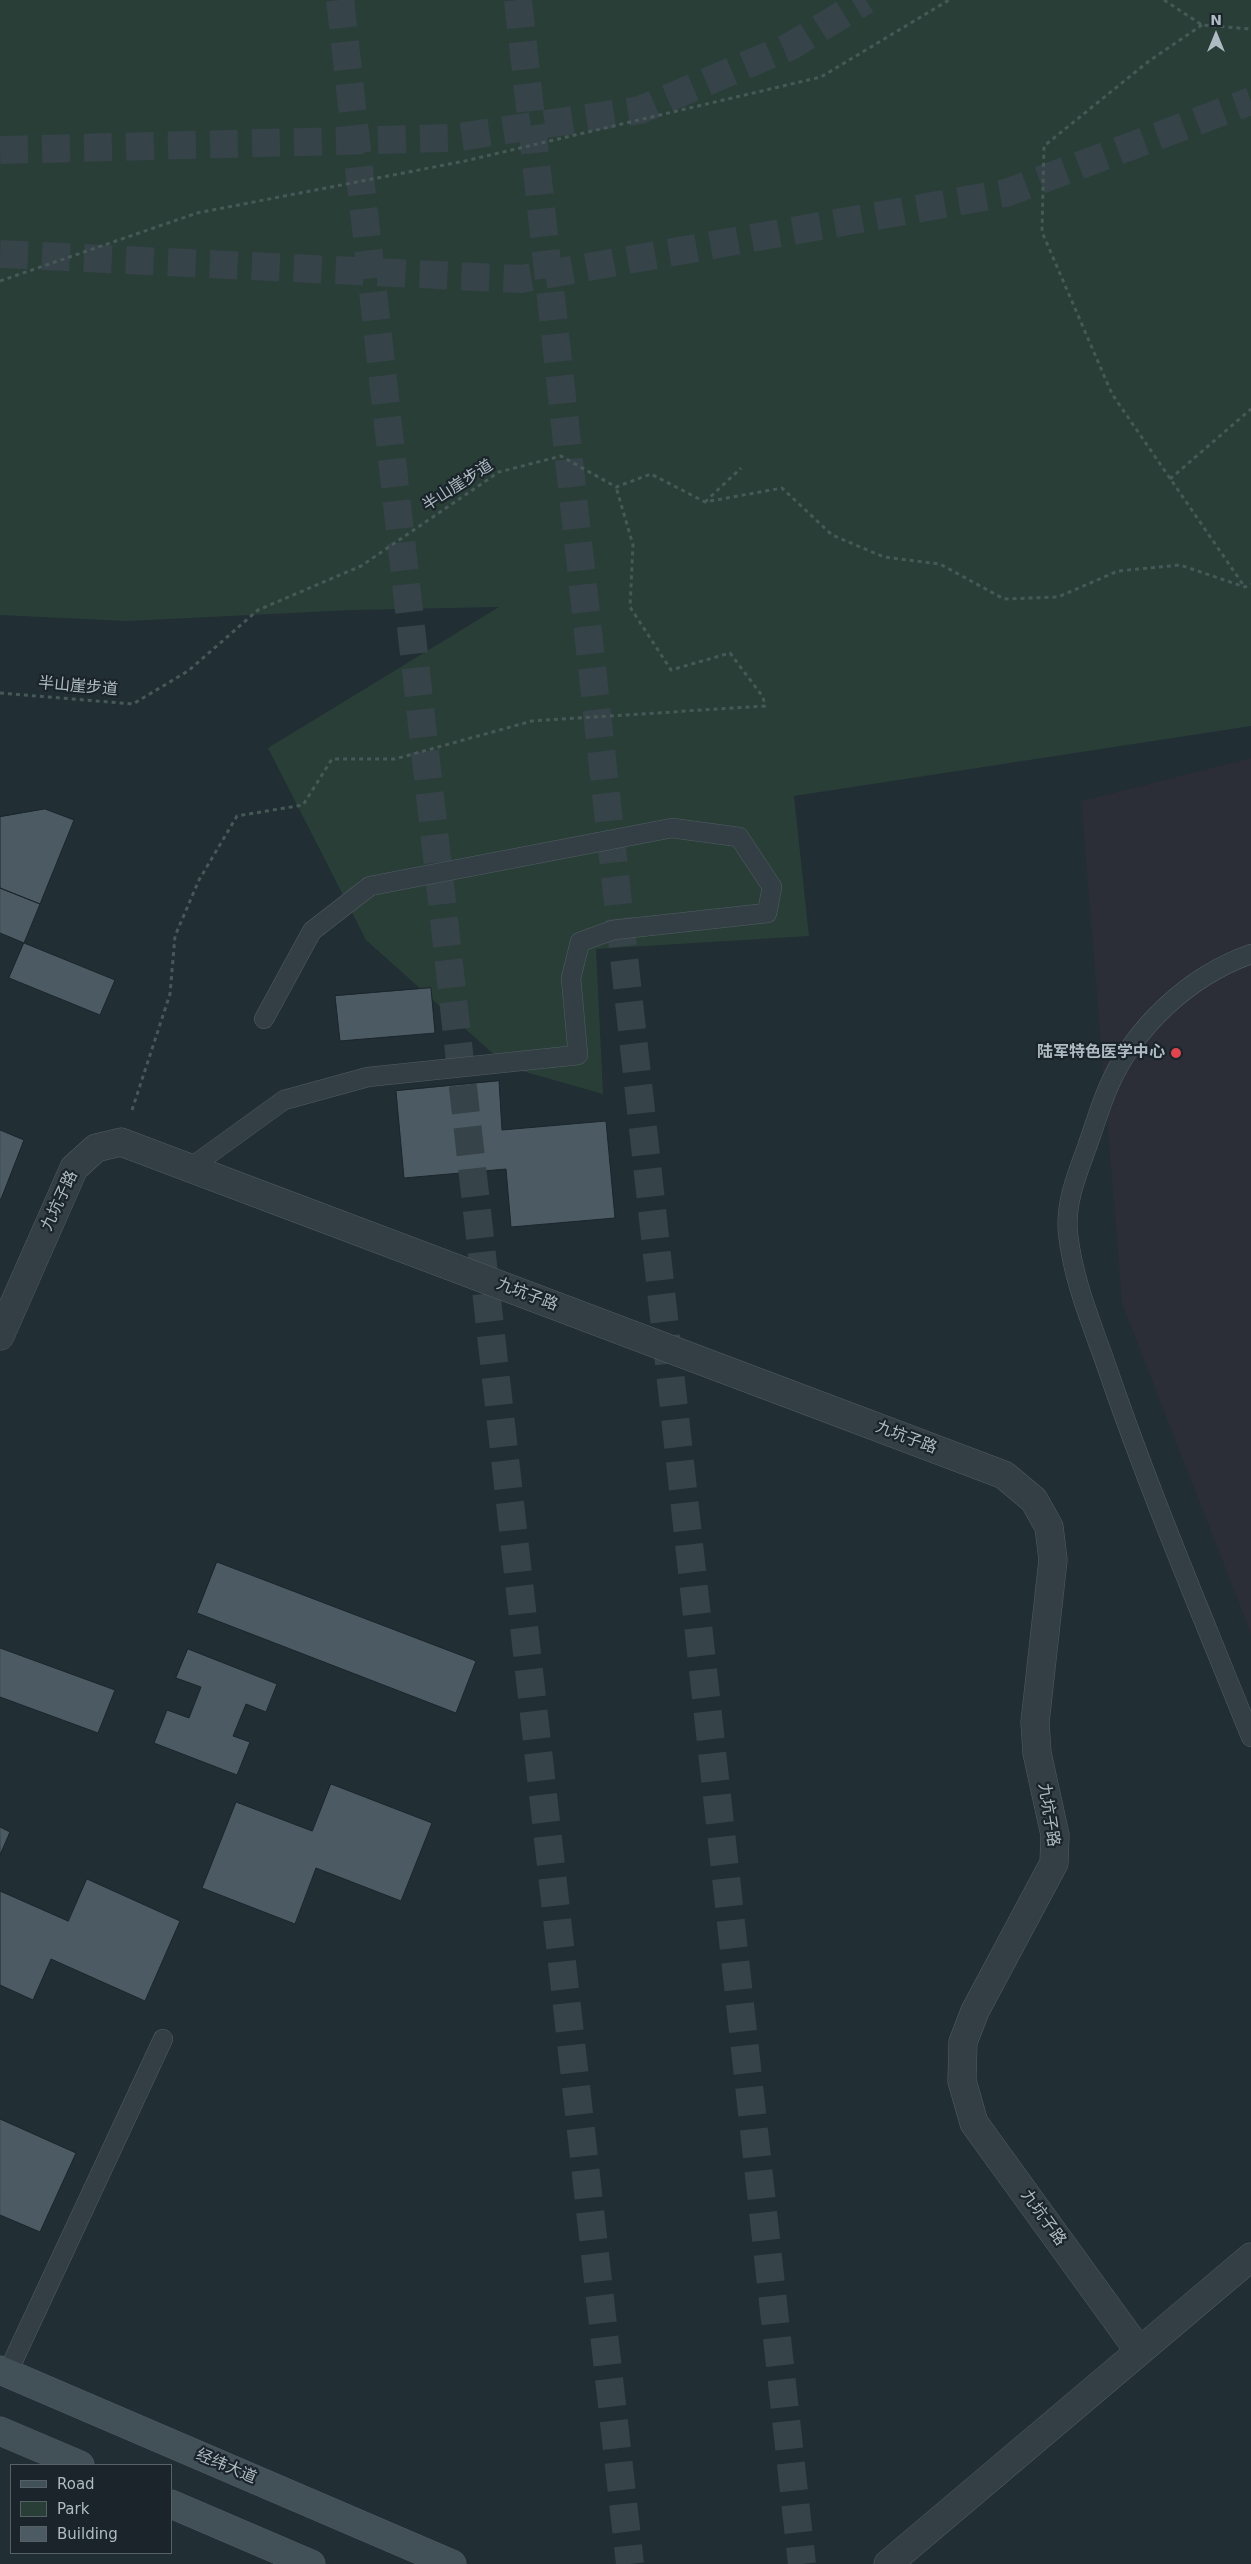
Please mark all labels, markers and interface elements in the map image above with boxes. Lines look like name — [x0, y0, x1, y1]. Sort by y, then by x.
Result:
north arrow — [1191, 10, 1241, 60]
text: N — [1210, 12, 1222, 28]
street label: 半山崖步道 — [419, 456, 497, 516]
street label: 半山崖步道 — [37, 674, 119, 700]
place label: 陆军特色医学中心 — [1037, 1043, 1165, 1063]
marker: 陆军特色医学中心 — [1169, 1046, 1183, 1060]
street label: 九坑子路 — [38, 1168, 82, 1234]
street label: 九坑子路 — [494, 1275, 560, 1315]
street label: 九坑子路 — [873, 1418, 939, 1458]
street label: 九坑子路 — [1034, 1782, 1062, 1848]
street label: 九坑子路 — [1016, 2186, 1070, 2250]
street label: 经纬大道 — [193, 2446, 259, 2488]
legend — [10, 2464, 172, 2554]
text: Road — [57, 2475, 95, 2493]
text: Park — [57, 2500, 89, 2518]
text: Building — [57, 2525, 118, 2543]

